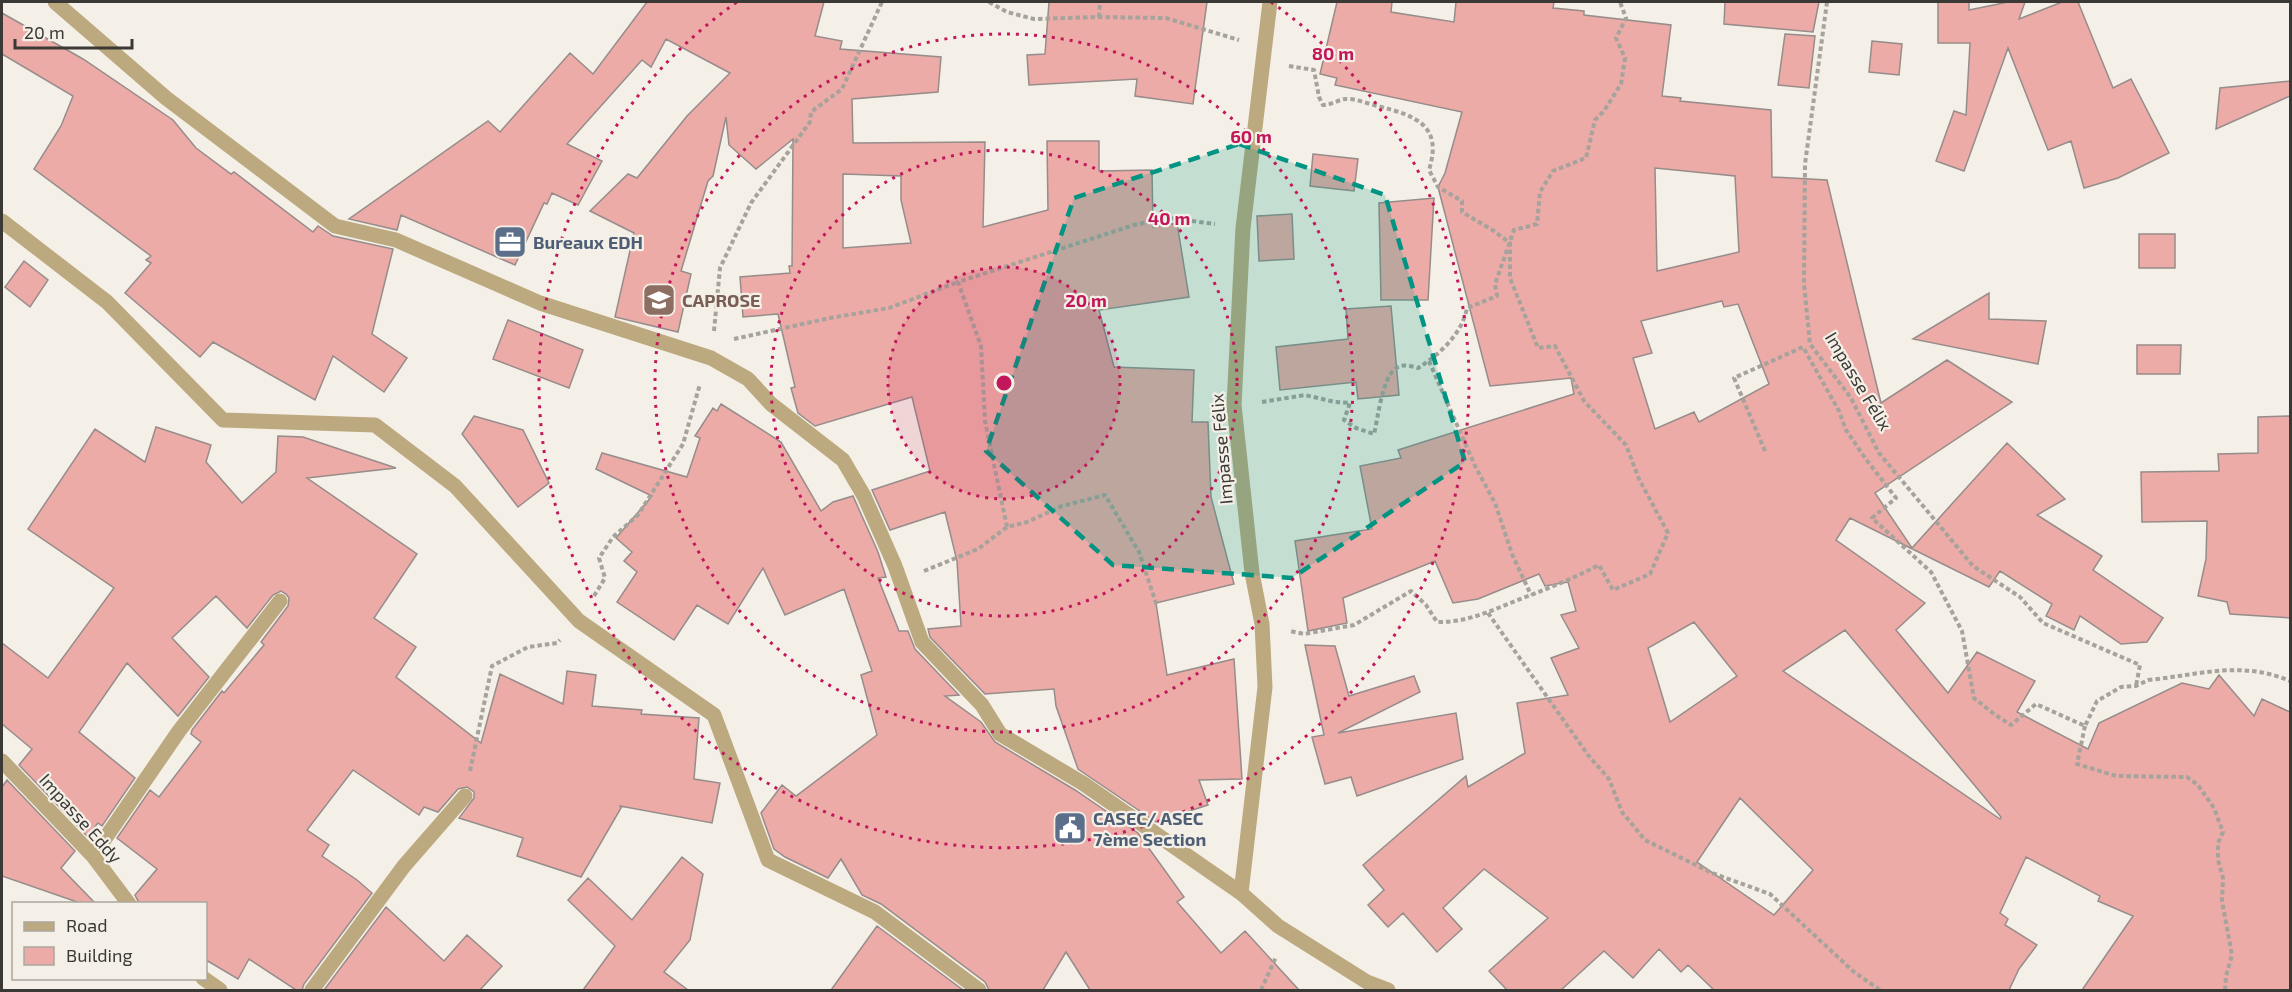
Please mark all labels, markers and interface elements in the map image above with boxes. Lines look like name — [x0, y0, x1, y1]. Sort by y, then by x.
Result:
scale bar — [15, 12, 132, 50]
text: 20 m — [24, 21, 65, 43]
text: 80 m — [1312, 42, 1354, 64]
text: 60 m — [1230, 125, 1272, 147]
text: 40 m — [1148, 207, 1190, 229]
office icon: Bureaux EDH — [492, 224, 528, 260]
place label: Bureaux EDH — [533, 231, 643, 253]
school or university icon: CAPROSE — [641, 282, 677, 318]
place label: CAPROSE — [682, 289, 760, 311]
text: 20 m — [1065, 289, 1107, 311]
street label: Impasse Félix — [1821, 328, 1897, 435]
centre of rings — [994, 373, 1014, 393]
street label: Impasse Félix — [1205, 392, 1237, 505]
street label: Impasse Eddy — [35, 769, 127, 868]
place label: CASEC/ ASEC 7ème Section — [1093, 807, 1206, 850]
public building icon: CASEC/ ASEC 7ème Section — [1052, 810, 1088, 846]
legend — [12, 902, 207, 980]
text: Road — [66, 914, 107, 936]
text: Building — [66, 944, 133, 966]

